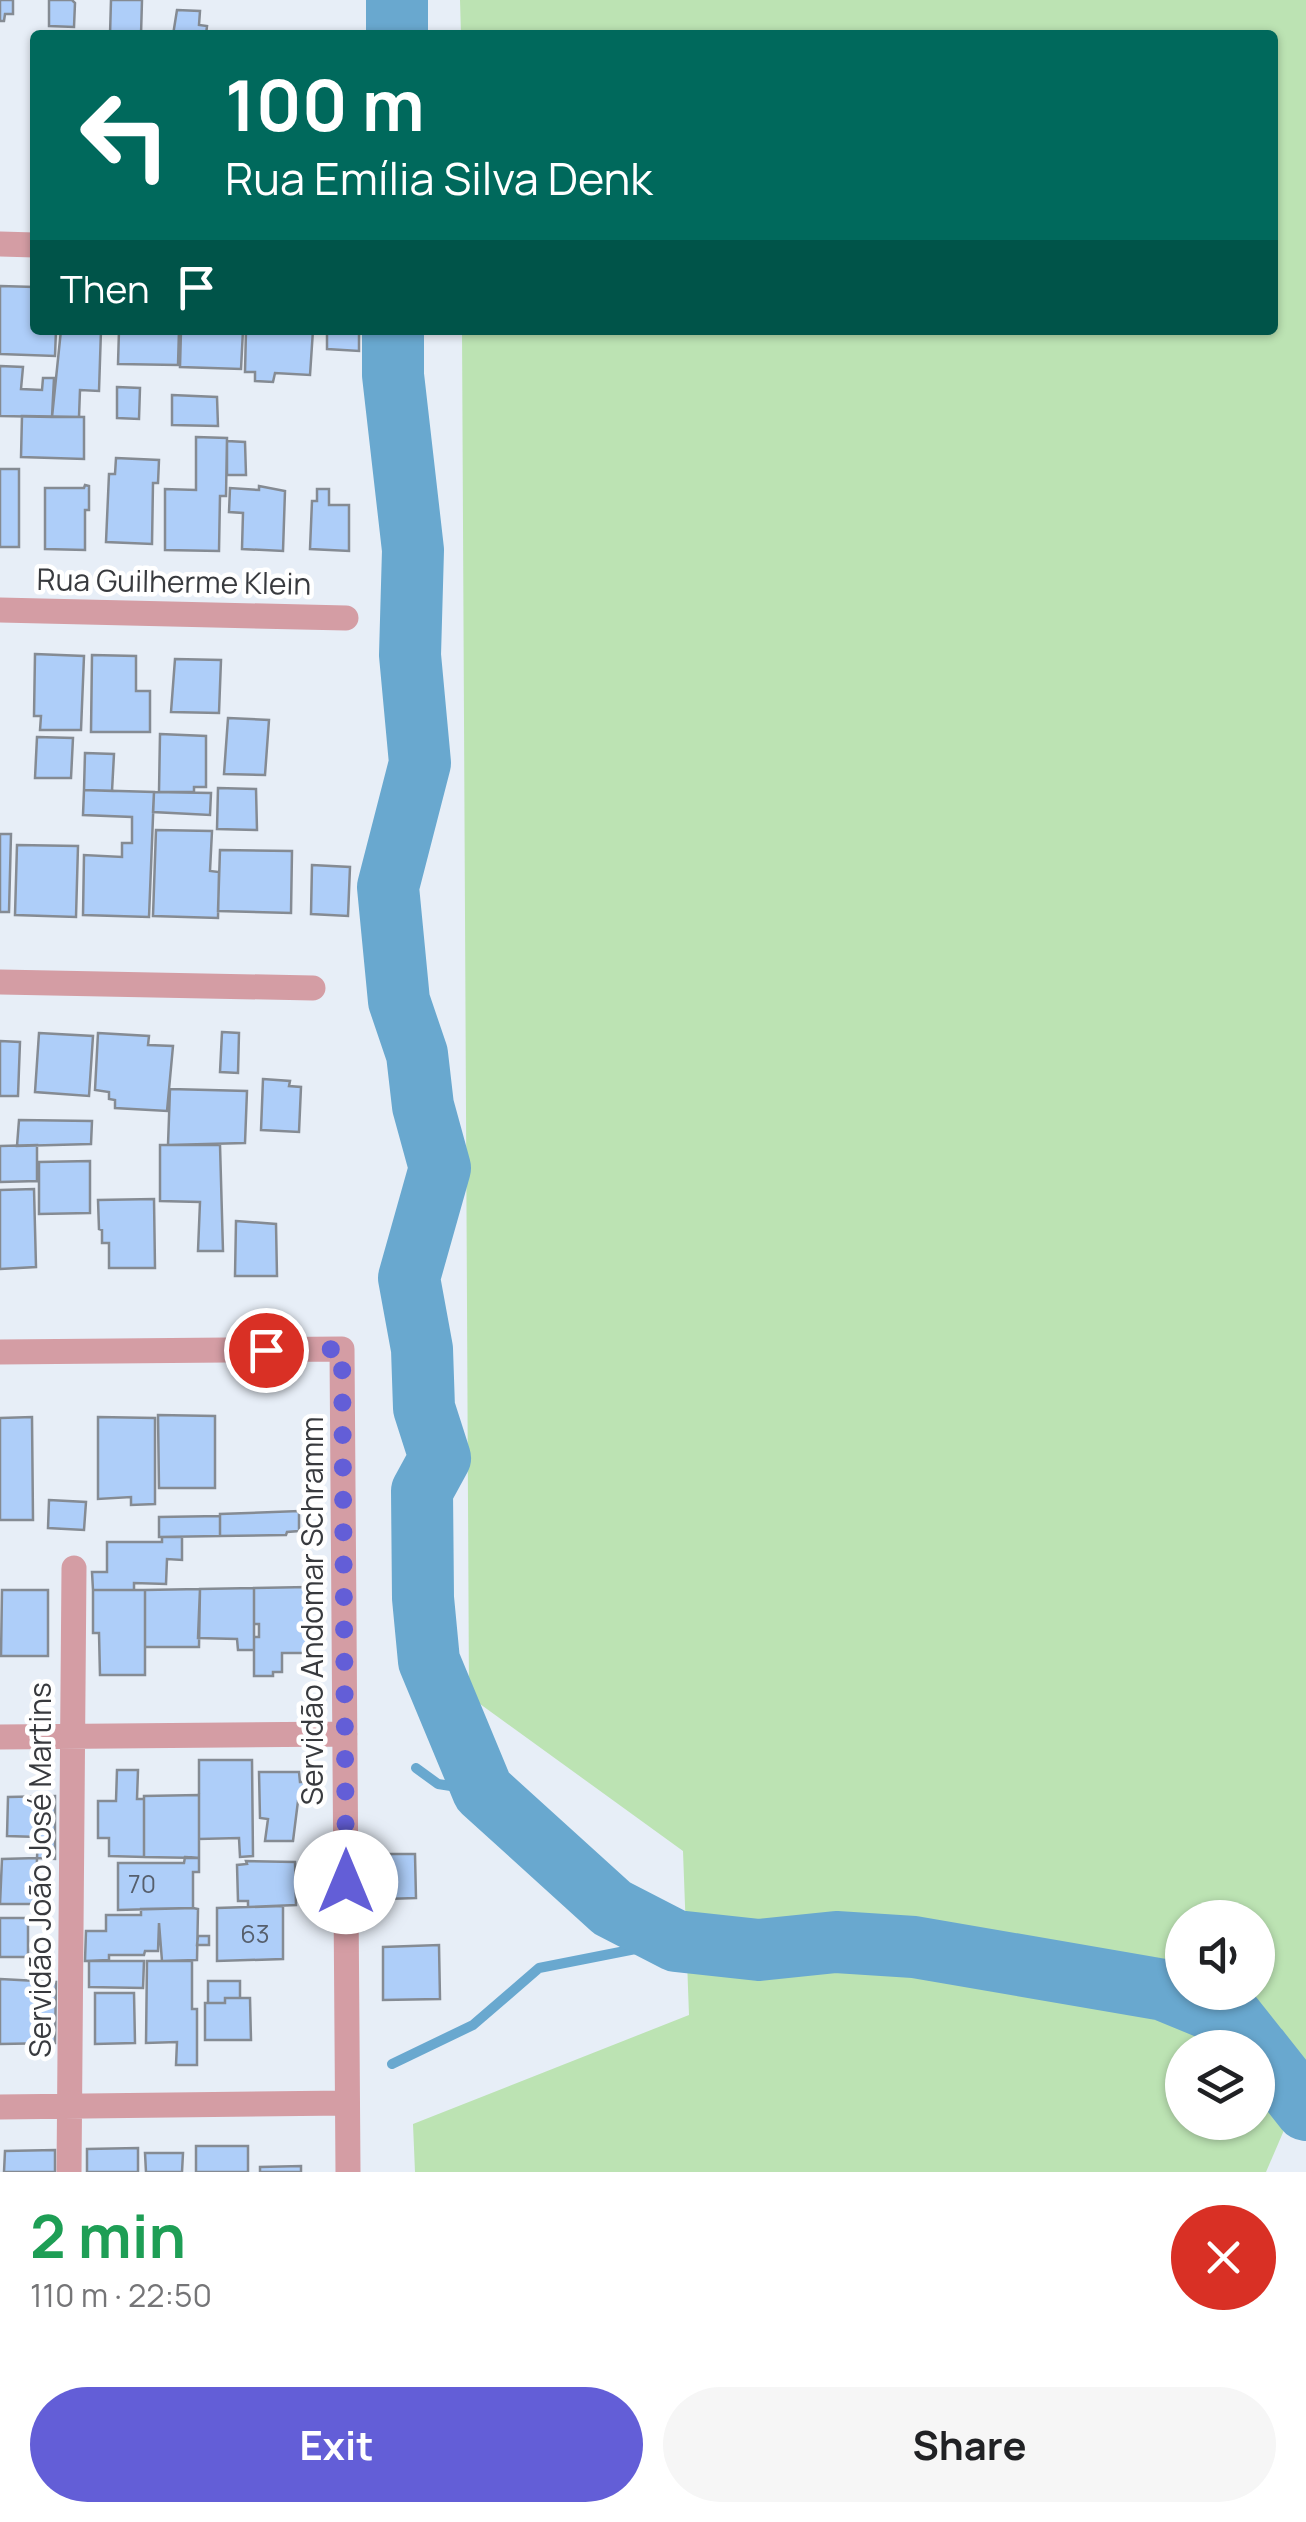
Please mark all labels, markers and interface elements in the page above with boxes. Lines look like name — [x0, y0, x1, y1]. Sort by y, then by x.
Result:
text: 100 m — [225, 56, 425, 152]
icon: left — [60, 70, 190, 200]
text: Rua Emília Silva Denk — [225, 147, 653, 209]
icon: arrive — [169, 260, 224, 315]
text: Then — [60, 262, 149, 314]
street label: Rua Guilherme Klein — [36, 558, 312, 604]
pin — [224, 1308, 309, 1393]
icon: arrive — [239, 1323, 294, 1378]
street label: Servidão Andomar Schramm — [291, 1416, 332, 1806]
street label: Servidão João José Martins — [19, 1682, 60, 2058]
position arrow — [294, 1830, 398, 1934]
house number: 70 — [128, 1866, 156, 1901]
map controls — [1165, 1900, 1275, 2140]
button: sound — [1165, 1900, 1275, 2010]
house number: 63 — [240, 1916, 270, 1951]
button: layers — [1165, 2030, 1275, 2140]
text: 2 min — [30, 2194, 186, 2276]
button: close — [1171, 2205, 1276, 2310]
text: 110 m · 22:50 — [30, 2273, 212, 2317]
button: Exit — [30, 2387, 643, 2502]
button: Share — [663, 2387, 1276, 2502]

